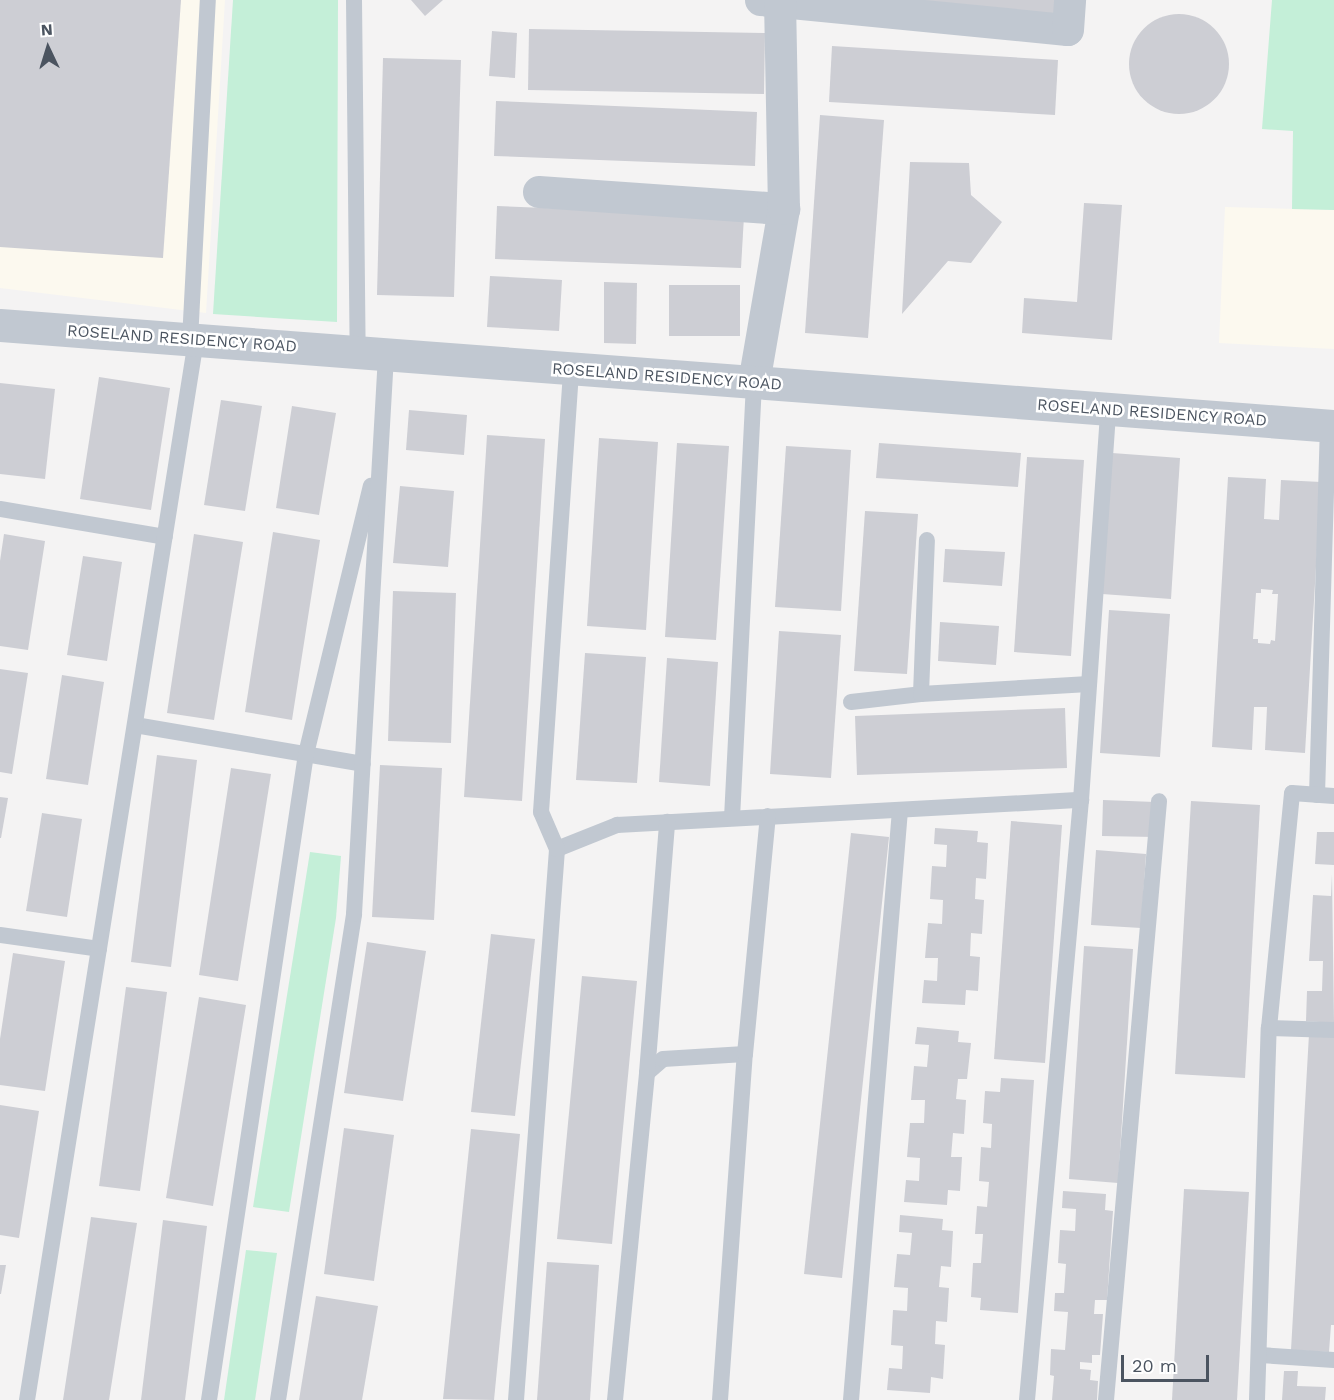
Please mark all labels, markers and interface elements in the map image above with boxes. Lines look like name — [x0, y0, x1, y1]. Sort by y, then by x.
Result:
north arrow — [18, 18, 78, 78]
text: N — [40, 20, 53, 39]
street label: ROSELAND RESIDENCY ROAD — [66, 321, 298, 357]
street label: ROSELAND RESIDENCY ROAD — [551, 359, 783, 395]
street label: ROSELAND RESIDENCY ROAD — [1036, 395, 1268, 431]
scale bar — [1124, 1343, 1212, 1381]
text: 20 m — [1132, 1355, 1177, 1376]

